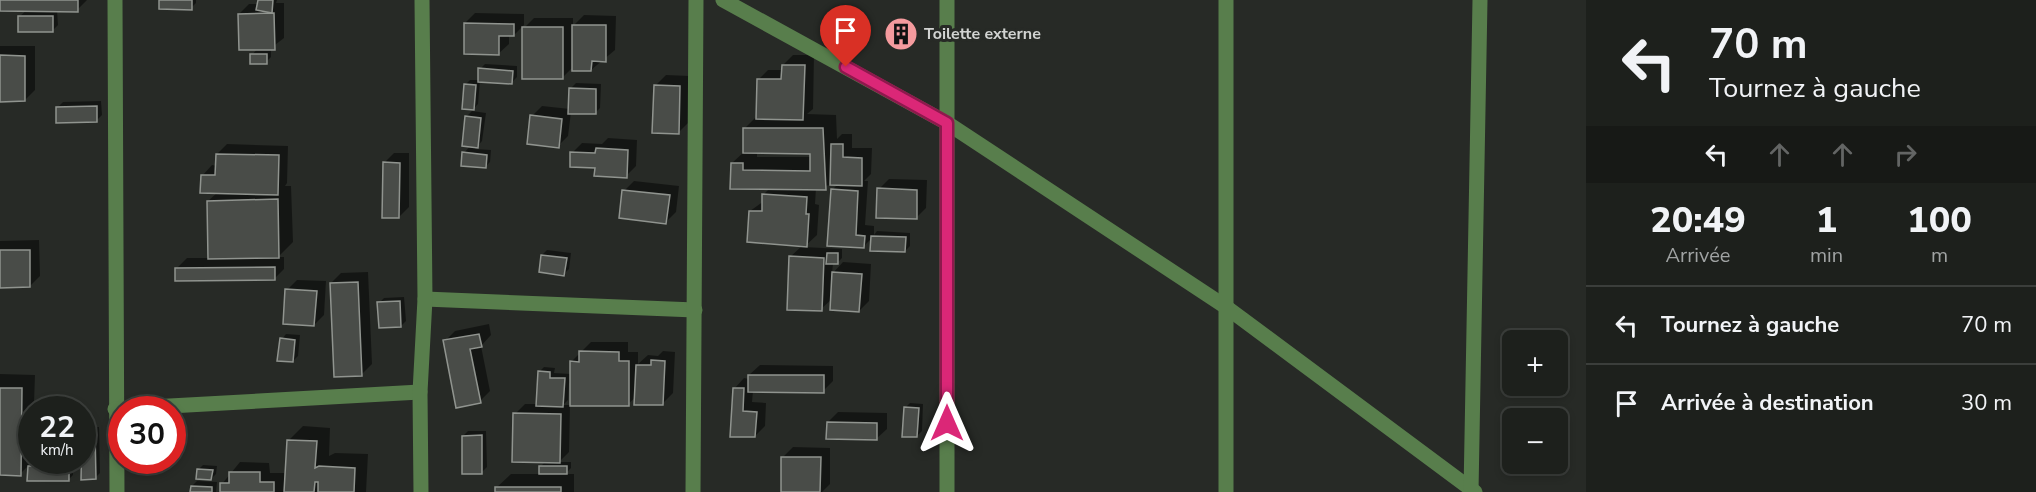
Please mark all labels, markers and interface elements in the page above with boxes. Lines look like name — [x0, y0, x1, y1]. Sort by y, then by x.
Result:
pin — [820, 5, 871, 67]
icon: arrive — [829, 14, 862, 47]
building icon: Toilette externe — [883, 16, 919, 52]
text: 70 m — [1709, 16, 1808, 73]
place label: Toilette externe — [924, 23, 1041, 45]
icon: left — [1610, 24, 1688, 102]
text: Tournez à gauche — [1709, 70, 1921, 107]
icon: left — [1700, 138, 1733, 171]
icon: ahead — [1763, 138, 1796, 171]
icon: ahead — [1826, 138, 1859, 171]
icon: right — [1889, 138, 1922, 171]
text: 20:49 — [1650, 196, 1746, 245]
text: 1 — [1816, 196, 1837, 245]
text: 100 — [1907, 196, 1972, 245]
text: Arrivée — [1665, 242, 1730, 269]
text: min — [1810, 242, 1843, 269]
text: m — [1931, 242, 1948, 269]
icon: left — [1610, 309, 1643, 342]
text: Tournez à gauche — [1661, 310, 1839, 340]
text: 70 m — [1961, 310, 2012, 340]
map controls — [1502, 330, 1568, 474]
button: + — [1502, 330, 1568, 396]
icon: arrive — [1610, 387, 1643, 420]
text: Arrivée à destination — [1661, 388, 1874, 418]
text: 30 m — [1961, 388, 2012, 418]
position arrow — [915, 391, 979, 455]
speed limit sign: 30 — [108, 396, 186, 474]
text: 22 — [39, 407, 75, 448]
button: − — [1502, 408, 1568, 474]
text: km/h — [40, 440, 74, 460]

